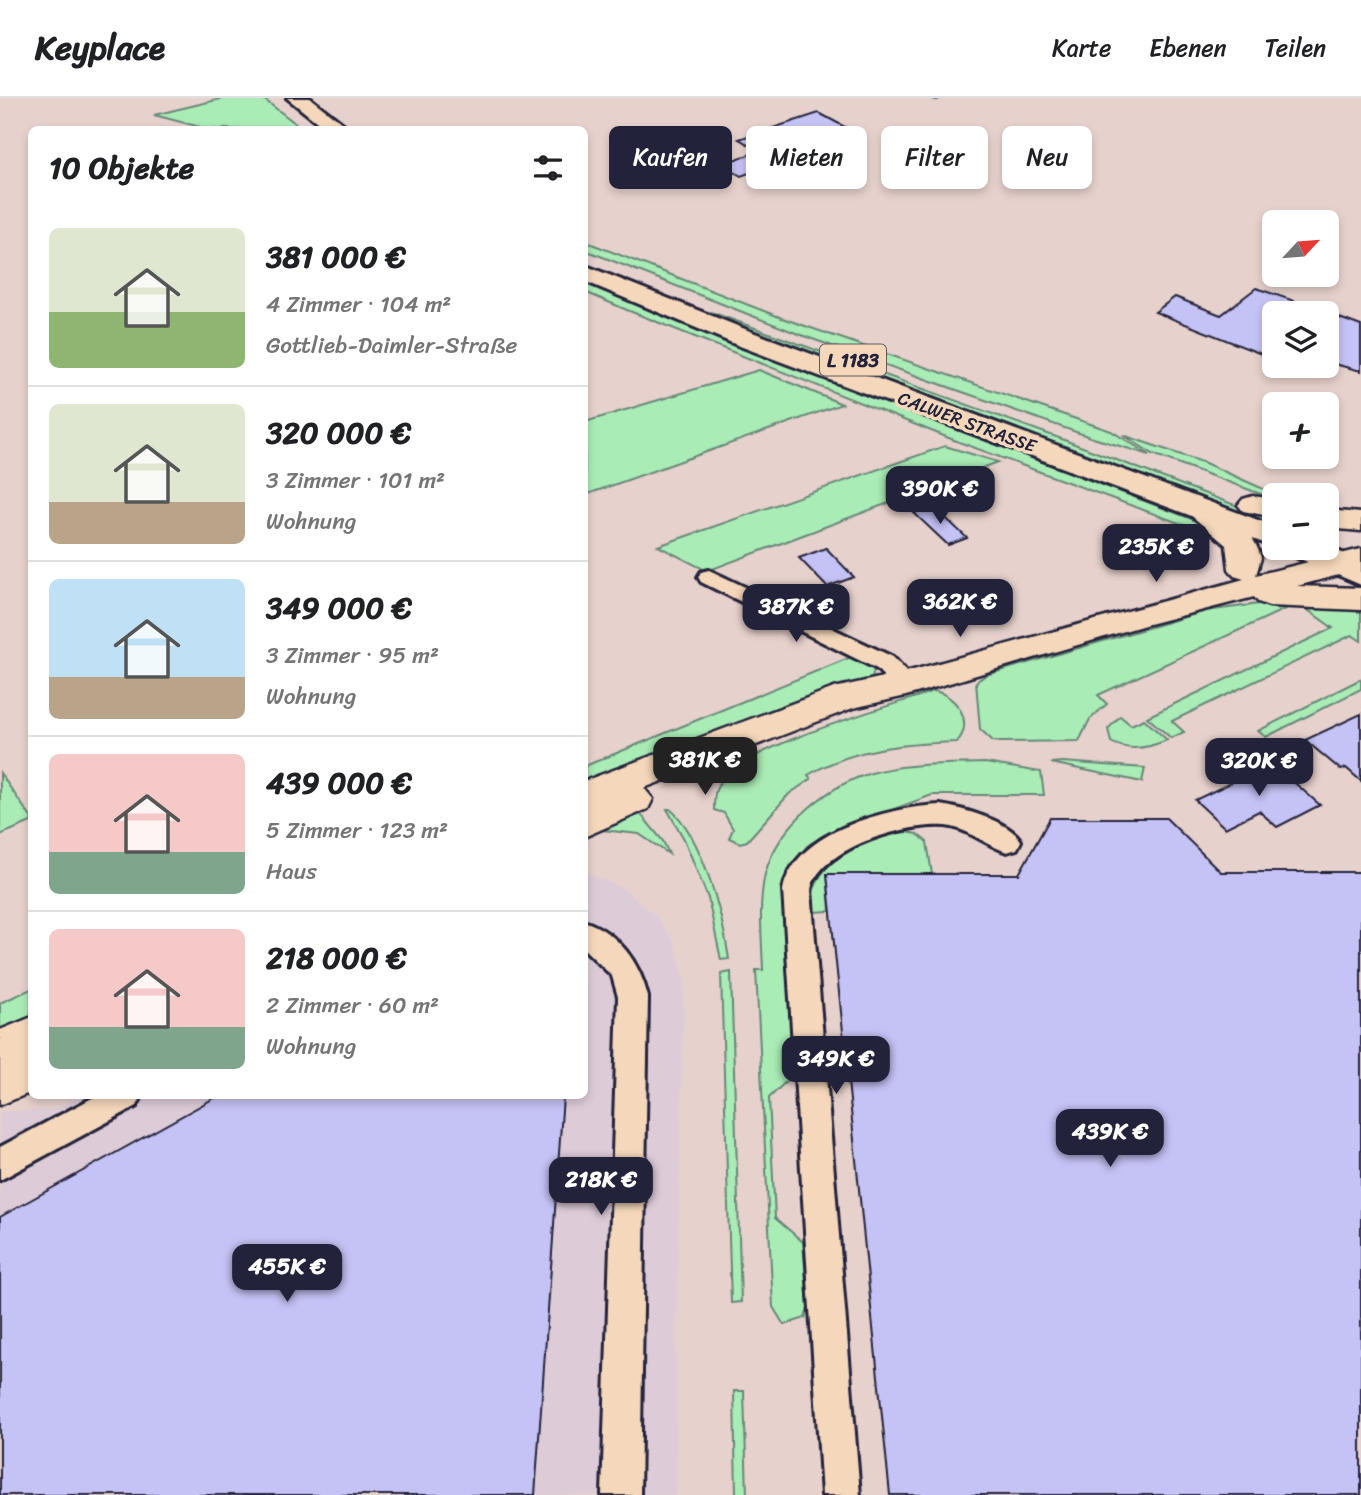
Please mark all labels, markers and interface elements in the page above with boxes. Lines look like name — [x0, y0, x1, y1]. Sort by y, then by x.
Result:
text: Keyplace — [35, 19, 165, 77]
text: Karte — [1052, 27, 1111, 69]
text: Ebenen — [1149, 27, 1227, 69]
text: Teilen — [1265, 27, 1326, 69]
chip: Kaufen — [609, 126, 732, 189]
chip: Mieten — [746, 126, 867, 189]
chip: Filter — [881, 126, 988, 189]
chip: Neu — [1002, 126, 1092, 189]
text: 10 Objekte — [49, 141, 194, 195]
icon: filters — [529, 149, 567, 187]
north arrow — [1262, 210, 1339, 287]
map controls — [1262, 210, 1339, 560]
text: 381 000 € — [266, 230, 406, 284]
icon: home — [105, 256, 189, 340]
text: 4 Zimmer · 104 m² — [266, 284, 451, 325]
button: layers — [1262, 301, 1339, 378]
text: Gottlieb-Daimler-Straße — [266, 325, 517, 366]
road number: L 1183 — [820, 344, 886, 376]
street label: CALWER STRASSE — [893, 382, 1042, 462]
button: + — [1262, 392, 1339, 469]
text: 320 000 € — [266, 406, 411, 460]
icon: home — [105, 432, 189, 516]
text: 3 Zimmer · 101 m² — [266, 460, 445, 501]
pin: 390K € — [883, 466, 997, 526]
text: 390K € — [902, 468, 978, 509]
button: − — [1262, 483, 1339, 560]
text: Wohnung — [266, 501, 356, 542]
pin: 235K € — [1099, 524, 1213, 584]
text: 235K € — [1118, 526, 1194, 567]
pin: 362K € — [903, 580, 1017, 639]
text: 349 000 € — [266, 581, 412, 635]
text: 362K € — [923, 581, 997, 622]
pin: 387K € — [739, 584, 853, 644]
text: 387K € — [759, 586, 833, 627]
icon: home — [105, 607, 189, 691]
text: 3 Zimmer · 95 m² — [266, 635, 439, 676]
text: Wohnung — [266, 676, 356, 717]
pin: 381K € — [648, 738, 762, 797]
pin: 320K € — [1202, 738, 1316, 798]
text: 381K € — [669, 739, 741, 780]
text: 320K € — [1221, 740, 1297, 781]
text: 439 000 € — [266, 756, 412, 810]
icon: home — [105, 782, 189, 866]
text: 5 Zimmer · 123 m² — [266, 810, 448, 851]
text: Haus — [266, 851, 317, 892]
text: 218 000 € — [266, 931, 407, 985]
icon: home — [105, 957, 189, 1041]
text: 2 Zimmer · 60 m² — [266, 985, 439, 1026]
text: Wohnung — [266, 1026, 356, 1067]
pin: 349K € — [779, 1037, 893, 1096]
text: 349K € — [798, 1038, 874, 1079]
pin: 439K € — [1053, 1110, 1167, 1169]
text: 439K € — [1072, 1111, 1148, 1152]
pin: 218K € — [544, 1158, 658, 1217]
text: 218K € — [565, 1159, 637, 1200]
pin: 455K € — [230, 1244, 344, 1304]
text: 455K € — [248, 1246, 326, 1287]

